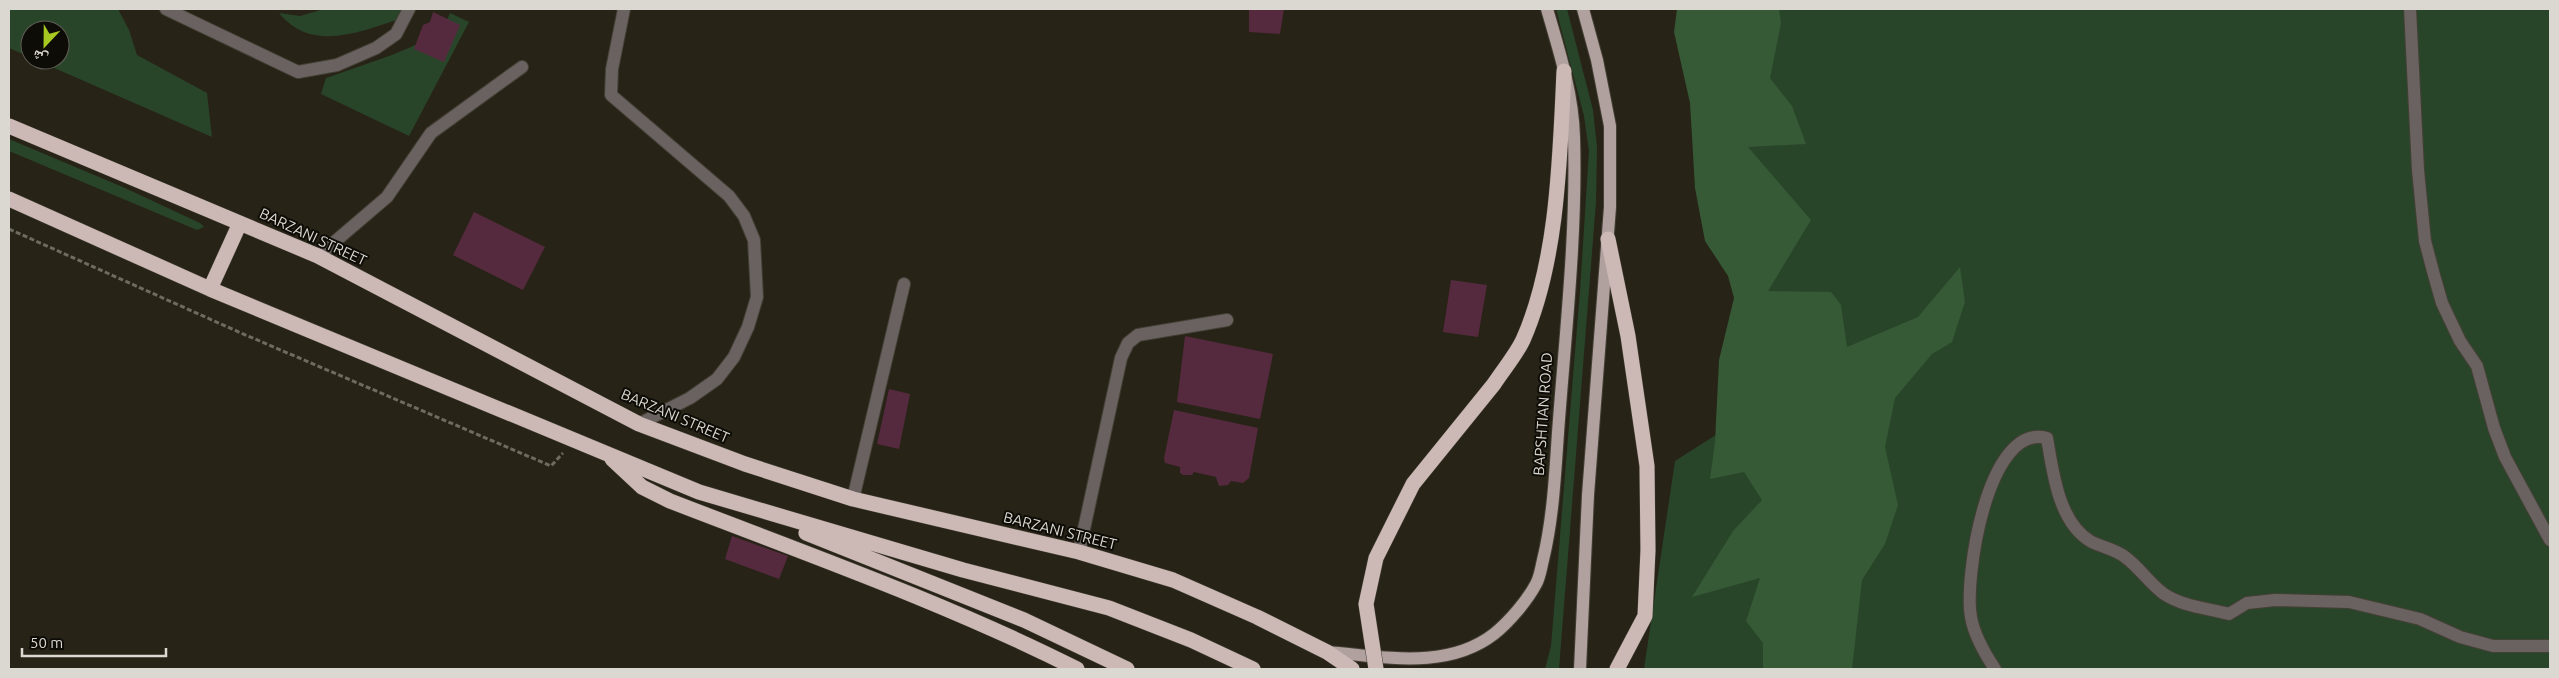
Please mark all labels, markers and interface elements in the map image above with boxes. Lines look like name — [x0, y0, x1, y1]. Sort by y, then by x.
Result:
north arrow — [20, 20, 70, 70]
text: ش — [30, 46, 50, 67]
street label: BARZANI STREET — [257, 204, 370, 269]
street label: BAPSHTIAN ROAD — [1530, 352, 1555, 476]
street label: BARZANI STREET — [618, 385, 733, 446]
street label: BARZANI STREET — [1002, 508, 1119, 553]
scale bar — [22, 626, 166, 658]
text: 50 m — [30, 634, 63, 651]

